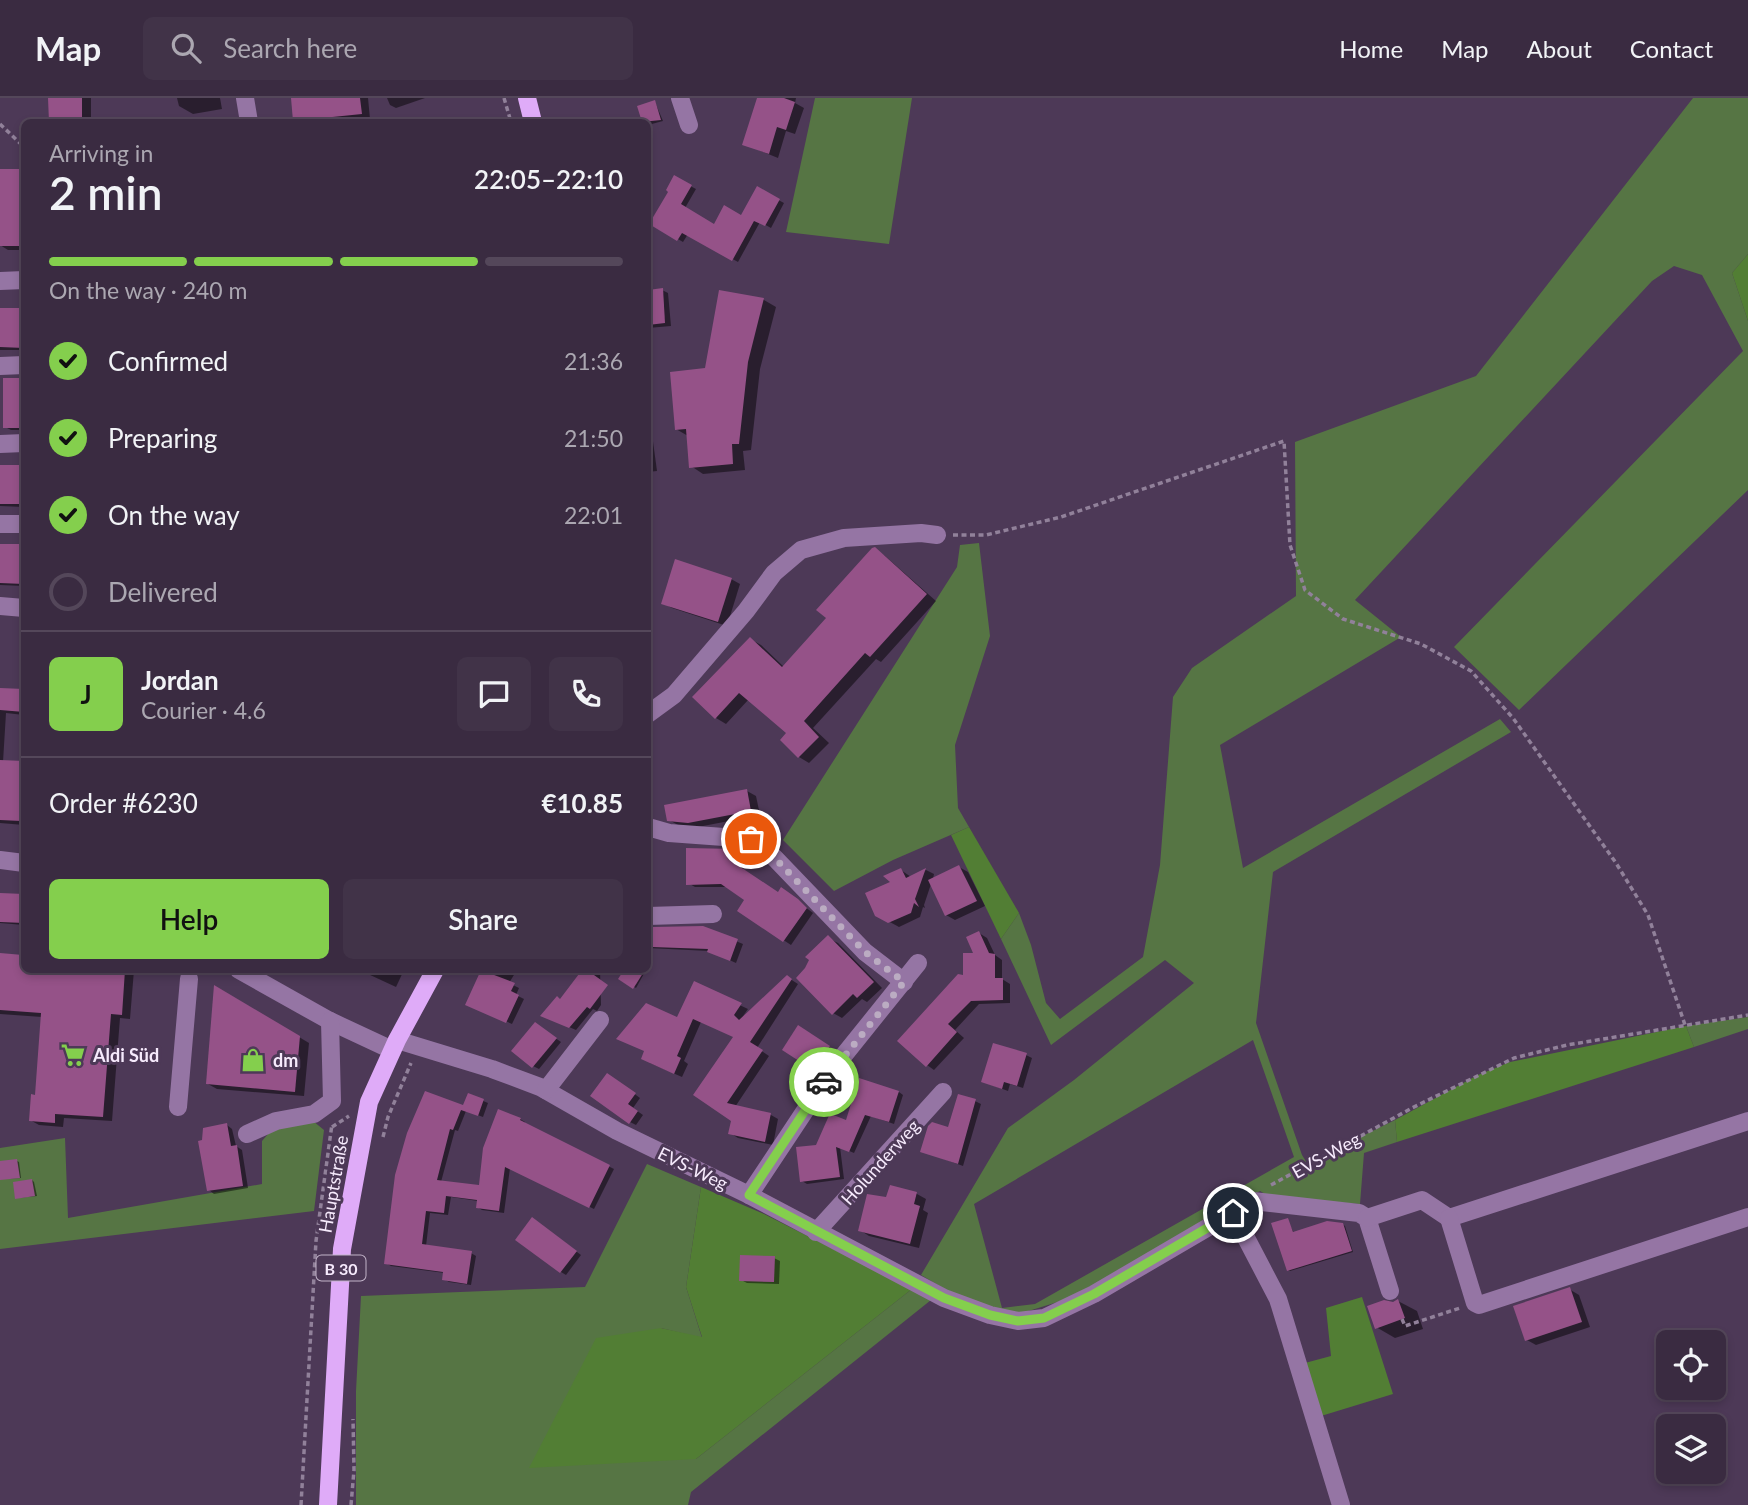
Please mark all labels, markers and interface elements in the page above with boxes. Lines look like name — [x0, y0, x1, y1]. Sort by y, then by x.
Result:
search box — [143, 17, 633, 80]
text: Map — [35, 28, 101, 68]
icon: search — [167, 29, 205, 67]
text: Search here — [223, 32, 357, 64]
text: Home — [1339, 34, 1403, 63]
text: Map — [1441, 34, 1489, 63]
text: About — [1527, 34, 1592, 63]
text: Contact — [1630, 34, 1713, 63]
text: Arriving in — [49, 139, 153, 167]
text: 22:05–22:10 — [474, 163, 623, 195]
text: 2 min — [49, 165, 163, 220]
text: On the way · 240 m — [49, 276, 248, 304]
icon: check — [49, 342, 87, 380]
text: Confirmed — [108, 345, 228, 377]
text: 21:36 — [564, 347, 623, 375]
icon: check — [49, 419, 87, 457]
text: Preparing — [108, 422, 217, 454]
text: 21:50 — [564, 424, 623, 452]
icon: check — [49, 496, 87, 534]
text: On the way — [108, 499, 240, 531]
text: 22:01 — [564, 501, 623, 529]
text: Delivered — [108, 576, 218, 608]
button: chat — [457, 657, 531, 731]
button: phone — [549, 657, 623, 731]
text: Jordan — [141, 664, 219, 696]
text: J — [80, 678, 92, 710]
text: Courier · 4.6 — [141, 696, 266, 724]
text: Order #6230 — [49, 787, 198, 819]
text: €10.85 — [541, 787, 623, 819]
pin — [721, 809, 781, 869]
icon: bag — [732, 820, 770, 858]
button: Help — [49, 879, 329, 959]
button: Share — [343, 879, 623, 959]
supermarket icon: Aldi Süd — [59, 1041, 87, 1069]
place label: Aldi Süd — [92, 1044, 159, 1066]
shop icon: dm — [239, 1046, 267, 1074]
courier — [789, 1047, 859, 1117]
place label: dm — [273, 1049, 298, 1071]
icon: car — [805, 1063, 843, 1101]
street label: Holunderweg — [836, 1115, 924, 1209]
street label: EVS-Weg — [1288, 1127, 1364, 1183]
street label: Hauptstraße — [314, 1134, 352, 1234]
street label: EVS-Weg — [654, 1142, 732, 1194]
pin — [1203, 1183, 1263, 1243]
icon: home — [1214, 1194, 1252, 1232]
road number: B 30 — [316, 1256, 366, 1280]
map controls — [1656, 1330, 1726, 1484]
button: locate — [1656, 1330, 1726, 1400]
button: layers — [1656, 1414, 1726, 1484]

